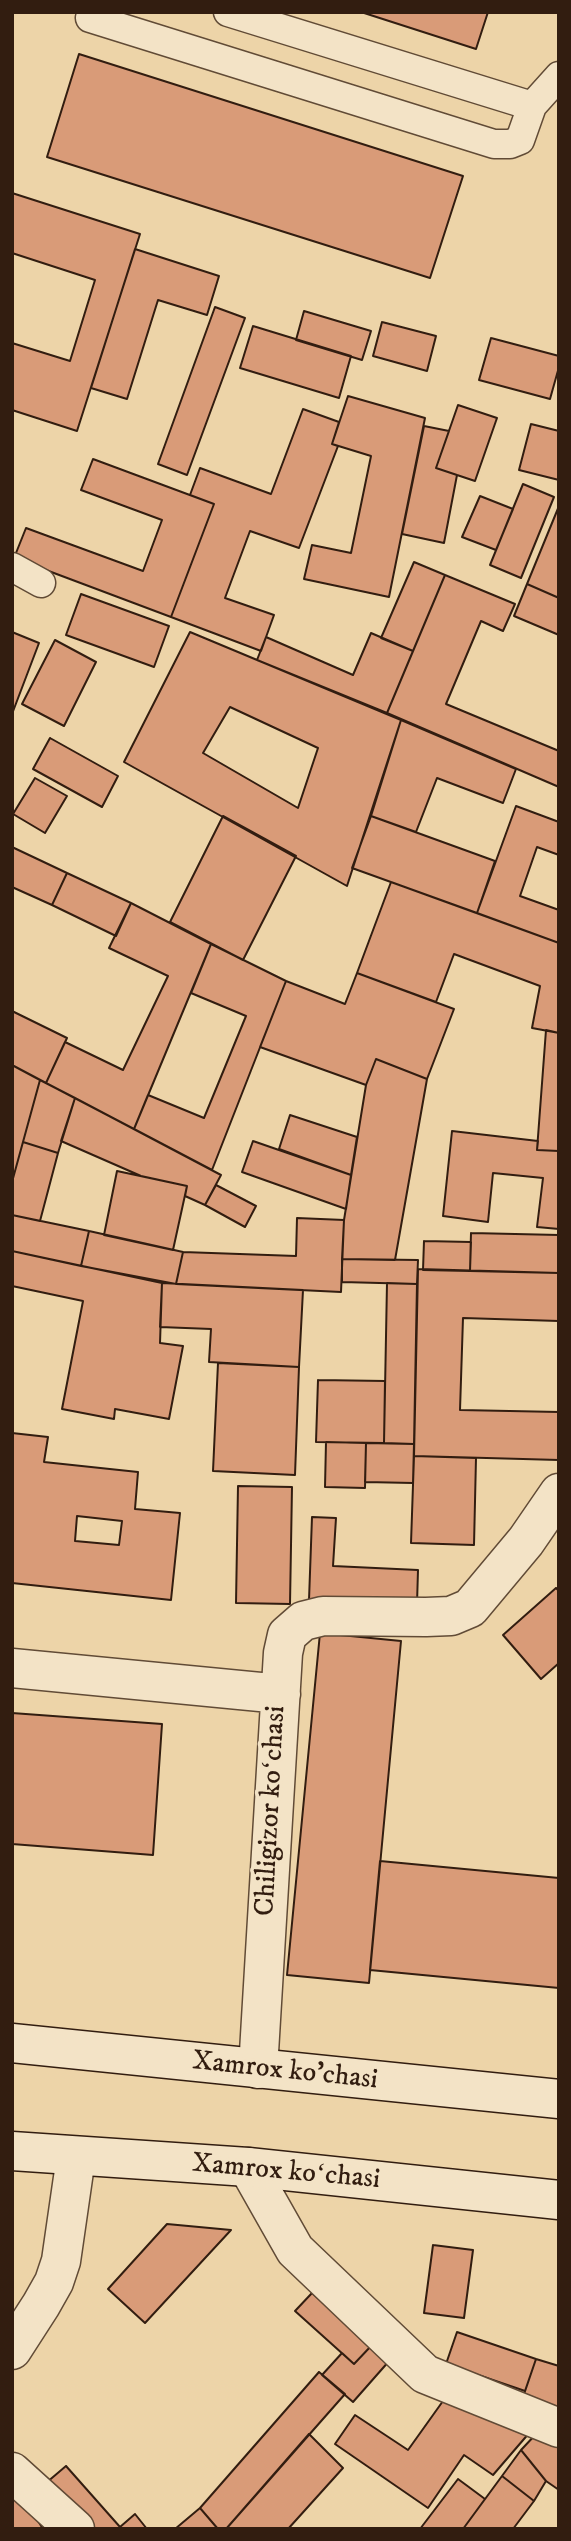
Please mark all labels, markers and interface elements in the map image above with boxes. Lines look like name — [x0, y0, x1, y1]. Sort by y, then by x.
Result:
street label: Chiligizor koʻchasi — [250, 1705, 294, 1917]
street label: Xamrox ko'chasi — [191, 2046, 379, 2098]
street label: Xamrox koʻchasi — [190, 2148, 382, 2198]

